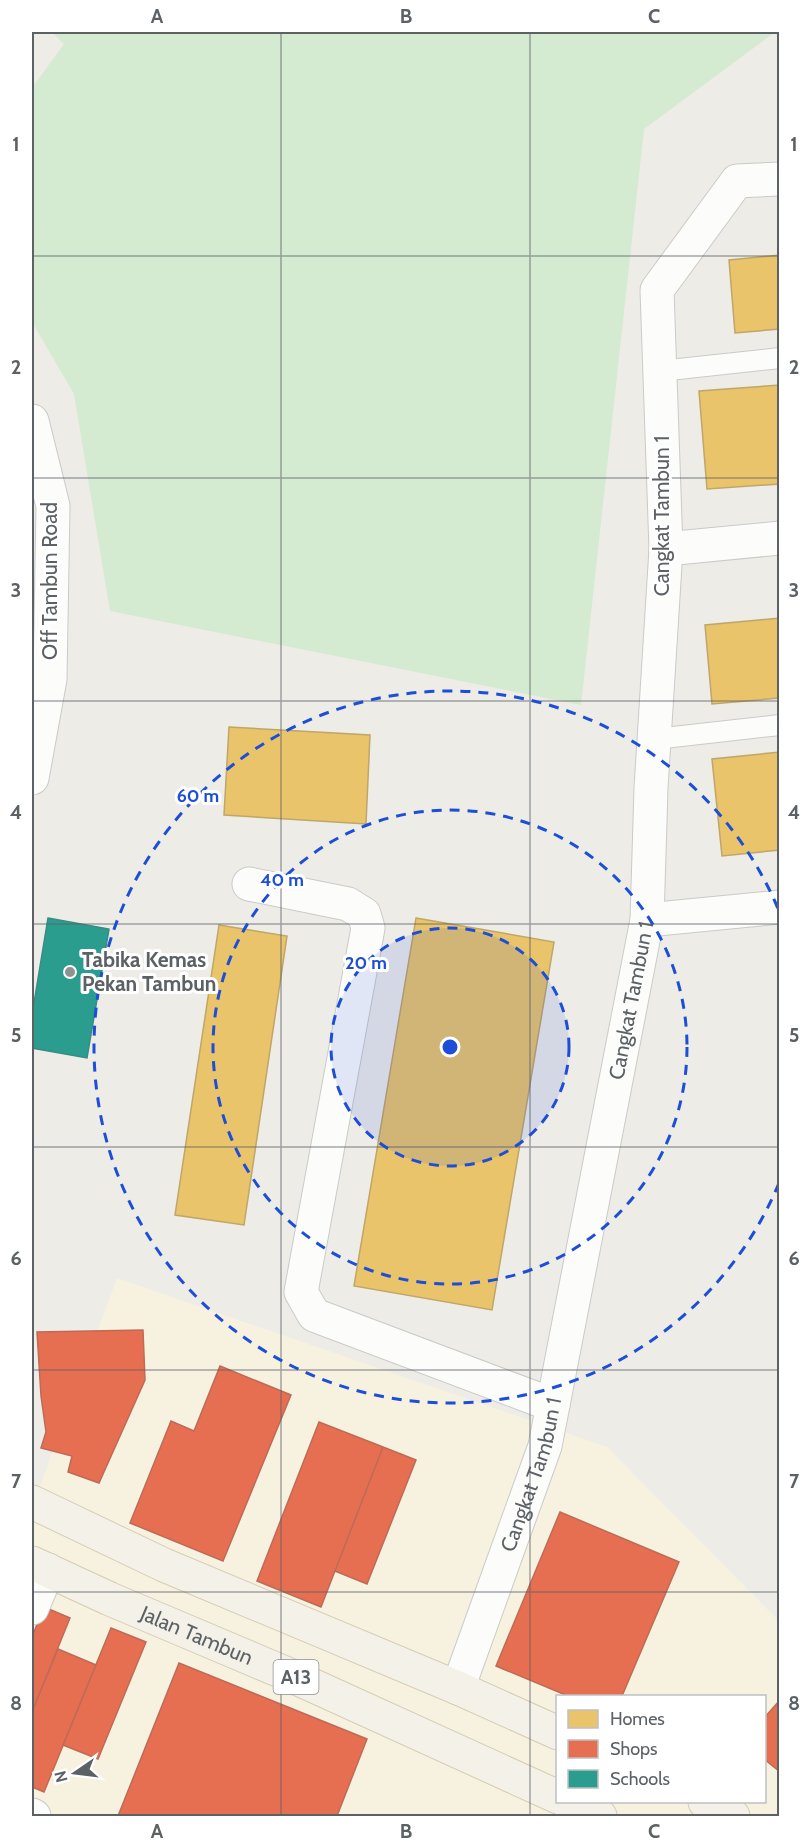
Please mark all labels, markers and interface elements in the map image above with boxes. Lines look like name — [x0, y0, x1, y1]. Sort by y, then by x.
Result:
text: A — [151, 4, 164, 28]
text: B — [400, 4, 412, 28]
text: C — [648, 4, 660, 28]
text: 1 — [12, 132, 20, 156]
text: 1 — [790, 132, 798, 156]
text: 2 — [11, 355, 21, 379]
text: 2 — [789, 355, 799, 379]
street label: Cangkat Tambun 1 — [649, 436, 674, 596]
street label: Off Tambun Road — [37, 502, 62, 660]
text: 3 — [11, 578, 21, 602]
text: 3 — [789, 578, 799, 602]
text: 60 m — [177, 785, 219, 807]
text: 4 — [10, 800, 22, 824]
text: 4 — [788, 800, 800, 824]
text: 40 m — [260, 869, 304, 891]
street label: Cangkat Tambun 1 — [603, 919, 658, 1082]
place label: Tabika Kemas Pekan Tambun — [82, 947, 216, 996]
text: 20 m — [345, 952, 387, 974]
marker: Tabika Kemas Pekan Tambun — [63, 965, 77, 979]
text: 5 — [11, 1023, 21, 1047]
text: 5 — [789, 1023, 799, 1047]
centre of rings — [440, 1037, 460, 1057]
text: 6 — [10, 1246, 22, 1270]
text: 6 — [788, 1246, 800, 1270]
street label: Cangkat Tambun 1 — [495, 1395, 566, 1555]
text: 7 — [11, 1469, 22, 1493]
text: 7 — [789, 1469, 800, 1493]
street label: Jalan Tambun — [136, 1600, 257, 1670]
road number: A13 — [274, 1660, 318, 1694]
text: 8 — [10, 1691, 22, 1715]
text: 8 — [788, 1691, 800, 1715]
legend — [556, 1695, 766, 1803]
text: Homes — [610, 1708, 665, 1730]
text: Shops — [610, 1738, 658, 1760]
north arrow — [45, 1743, 105, 1803]
text: Schools — [610, 1768, 670, 1790]
text: N — [50, 1769, 72, 1784]
text: A — [151, 1819, 164, 1843]
text: B — [400, 1819, 412, 1843]
text: C — [648, 1819, 660, 1843]

